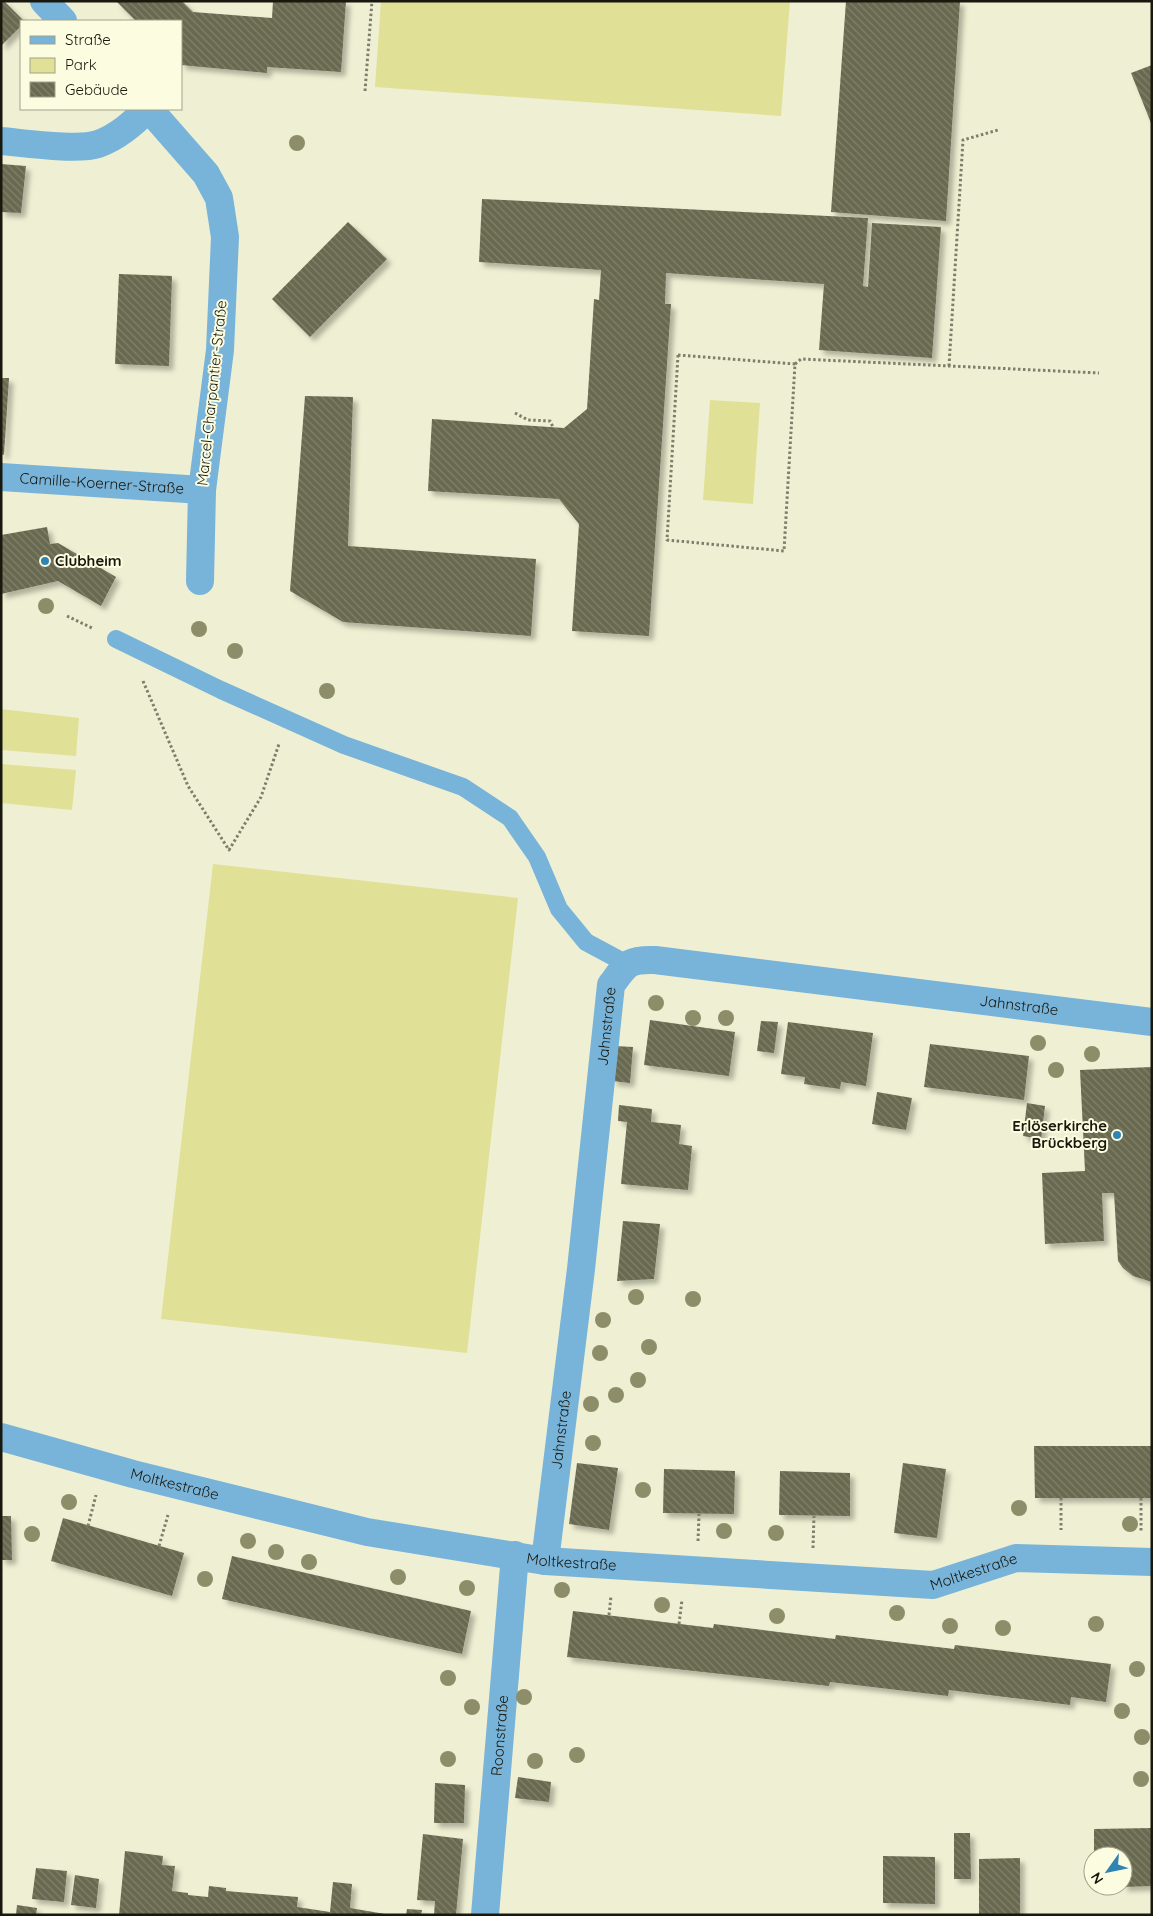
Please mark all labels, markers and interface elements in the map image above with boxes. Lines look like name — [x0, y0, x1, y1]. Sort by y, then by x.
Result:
legend — [20, 20, 182, 110]
text: Straße — [65, 30, 111, 49]
text: Park — [65, 55, 97, 74]
text: Gebäude — [65, 80, 128, 99]
street label: Marcel-Charpantier-Straße — [192, 299, 231, 487]
street label: Camille-Koerner-Straße — [19, 468, 185, 498]
place label: Clubheim — [55, 551, 122, 570]
marker: Clubheim — [39, 555, 51, 567]
street label: Jahnstraße — [592, 986, 620, 1067]
street label: Jahnstraße — [978, 991, 1060, 1019]
place label: Erlöserkirche Brückberg — [1012, 1116, 1107, 1152]
marker: Erlöserkirche Brückberg — [1111, 1129, 1123, 1141]
street label: Jahnstraße — [546, 1389, 575, 1470]
street label: Moltkestraße — [129, 1464, 221, 1504]
street label: Moltkestraße — [525, 1548, 617, 1574]
street label: Moltkestraße — [927, 1548, 1019, 1594]
street label: Roonstraße — [487, 1694, 512, 1777]
north arrow — [1083, 1846, 1133, 1896]
text: N — [1087, 1869, 1107, 1887]

